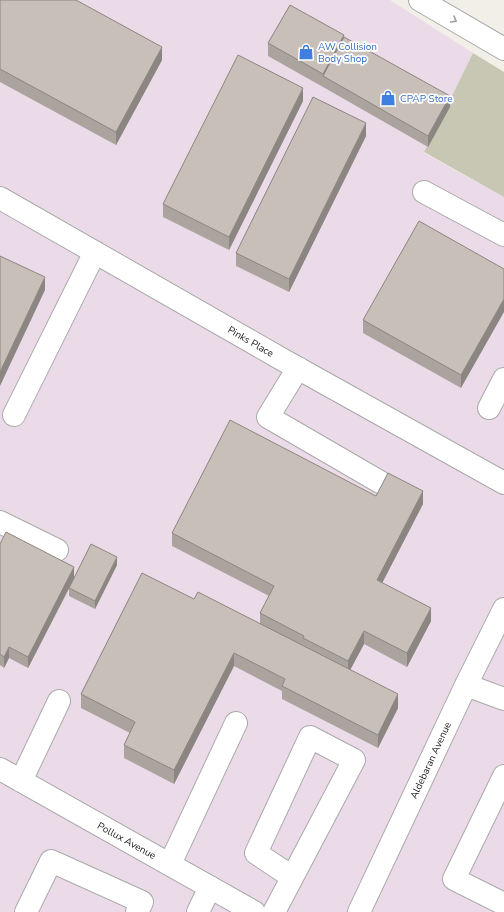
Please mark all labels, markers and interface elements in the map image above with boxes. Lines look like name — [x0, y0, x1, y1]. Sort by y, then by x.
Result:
one-way arrow — [449, 15, 457, 22]
place label: AW Collision Body Shop — [318, 40, 377, 66]
shop icon: AW Collision Body Shop — [297, 43, 315, 61]
shop icon: CPAP Store — [379, 89, 397, 107]
place label: CPAP Store — [400, 92, 453, 106]
street label: Pinks Place — [225, 323, 276, 361]
street label: Aldebaran Avenue — [407, 720, 455, 801]
street label: Pollux Avenue — [95, 819, 158, 863]

